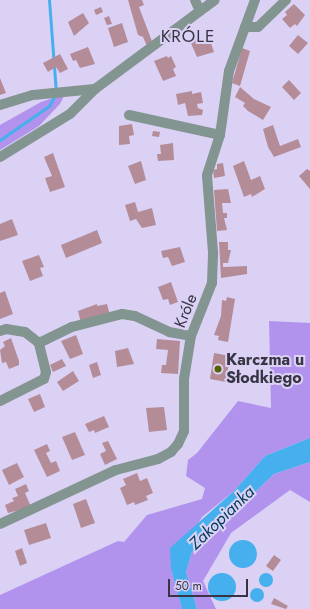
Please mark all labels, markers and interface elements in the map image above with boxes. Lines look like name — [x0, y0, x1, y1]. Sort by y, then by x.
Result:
district label: KRÓLE — [161, 27, 215, 47]
street label: Króle — [171, 291, 201, 331]
place label: Karczma u Słodkiego — [226, 350, 304, 388]
marker: Karczma u Słodkiego — [213, 364, 223, 374]
water label: Zakopianka — [185, 482, 259, 554]
scale bar — [170, 571, 250, 597]
text: 50 m — [175, 577, 202, 595]

